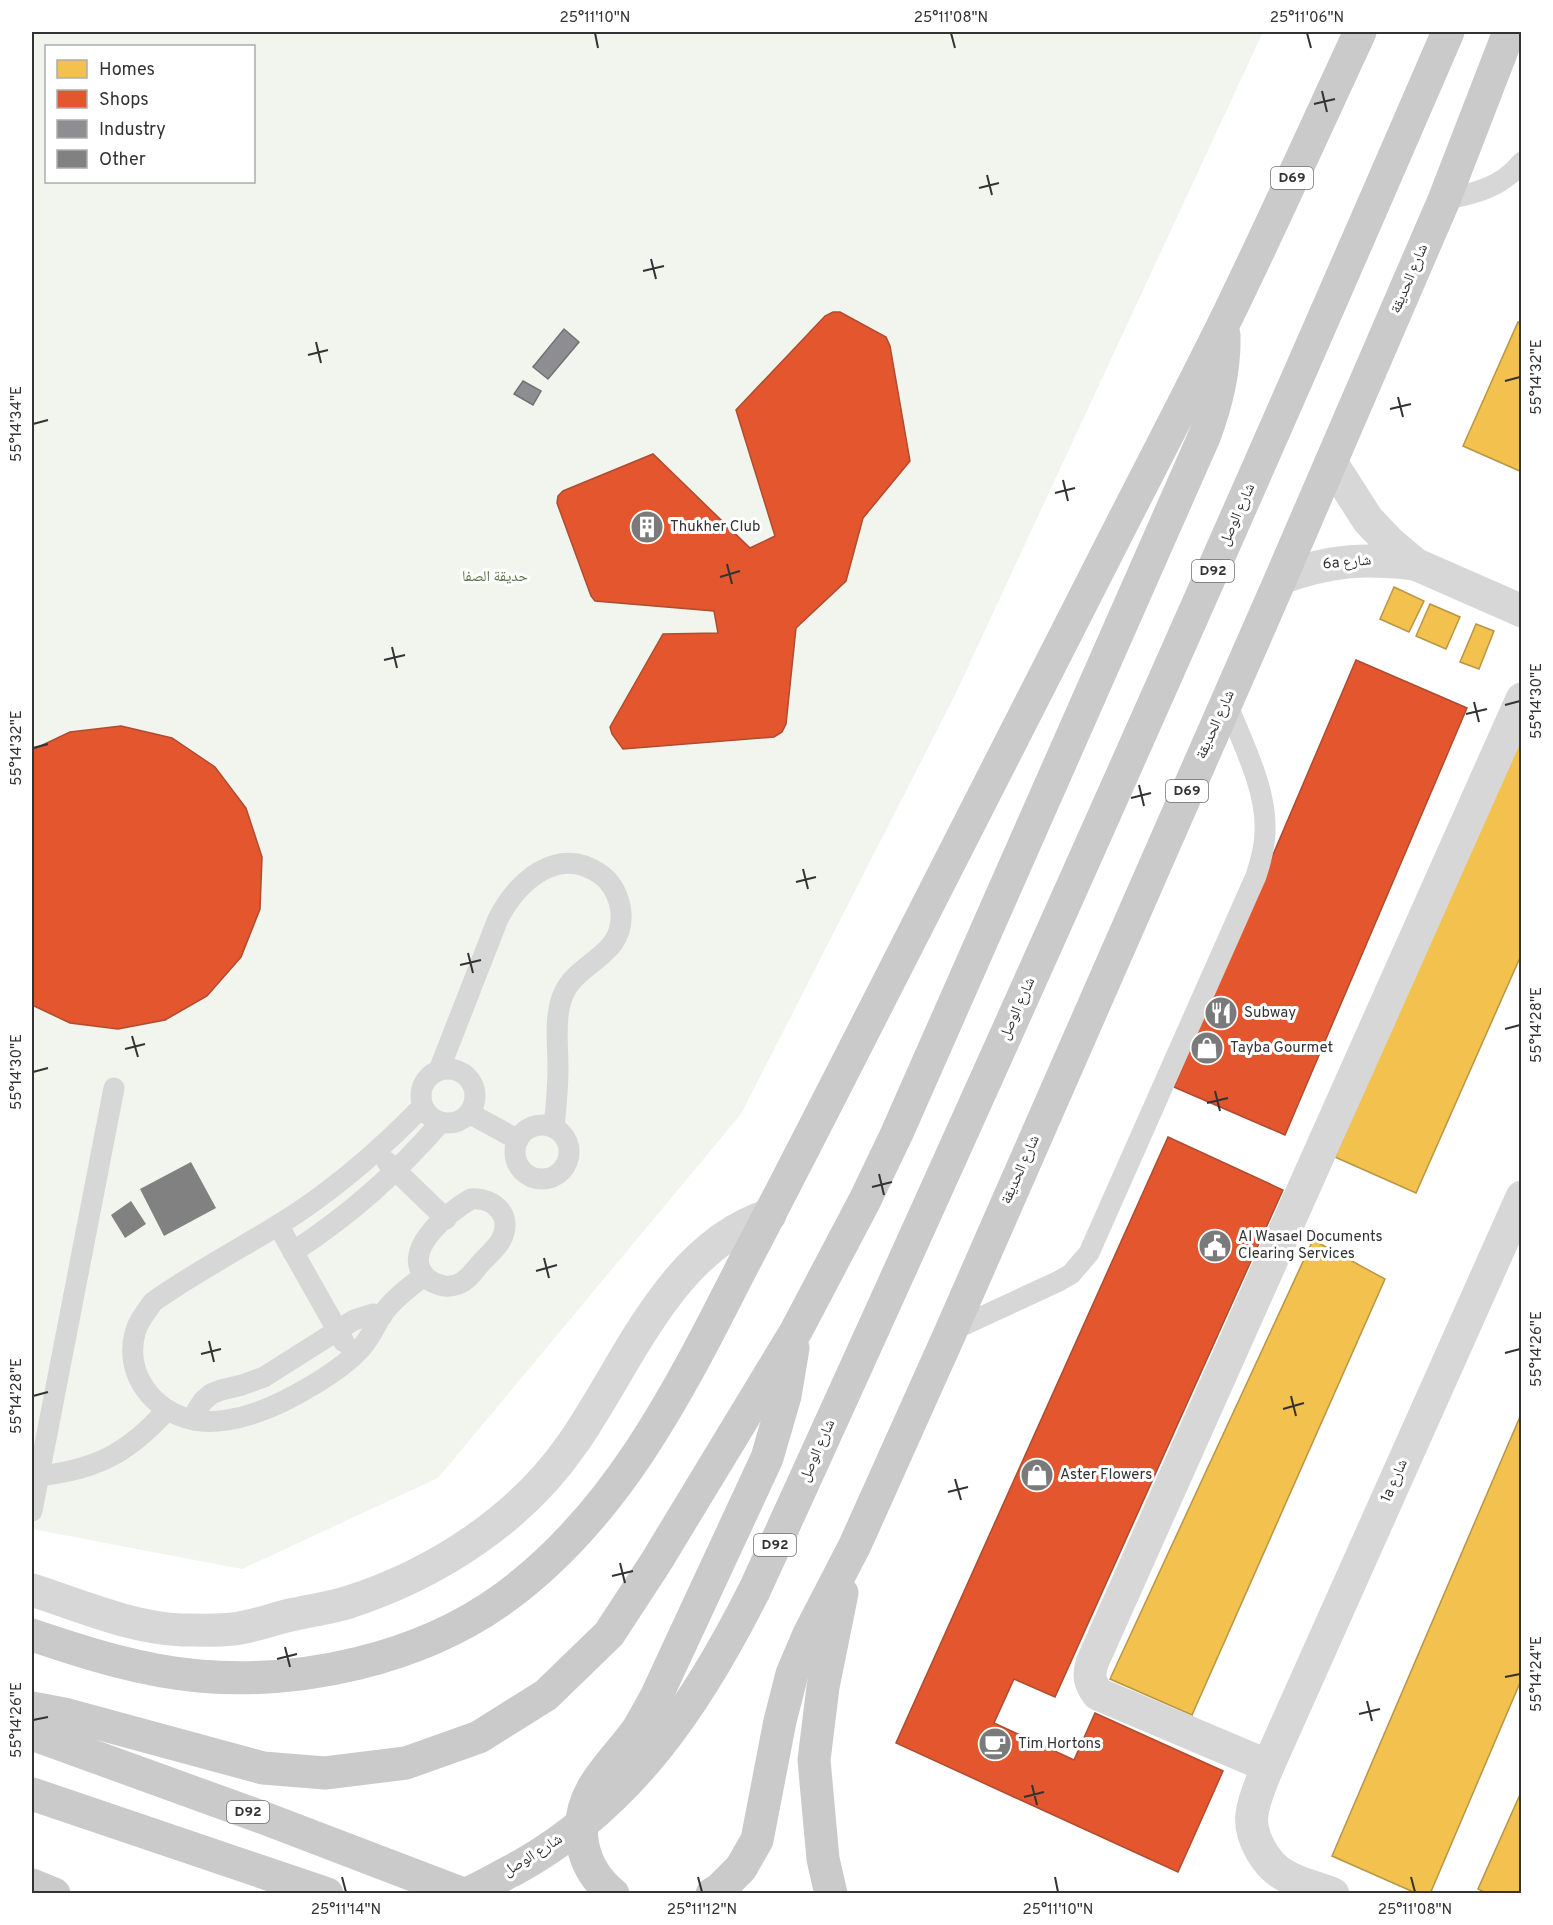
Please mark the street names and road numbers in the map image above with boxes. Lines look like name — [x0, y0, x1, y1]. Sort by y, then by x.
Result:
road number: D69 — [1271, 167, 1313, 189]
street label: شارع الحديقة — [1387, 241, 1433, 317]
street label: شارع الوصل — [1216, 481, 1260, 549]
street label: 6a شارع — [1322, 551, 1372, 575]
road number: D92 — [1192, 560, 1234, 582]
street label: شارع الحديقة — [1192, 687, 1240, 762]
road number: D69 — [1166, 780, 1208, 802]
street label: شارع الوصل — [996, 975, 1040, 1043]
street label: شارع الحديقة — [997, 1132, 1045, 1207]
street label: شارع الوصل — [796, 1417, 840, 1485]
street label: 1a شارع — [1377, 1456, 1413, 1505]
road number: D92 — [754, 1534, 796, 1556]
road number: D92 — [227, 1801, 269, 1823]
street label: شارع الوصل — [500, 1830, 566, 1882]

